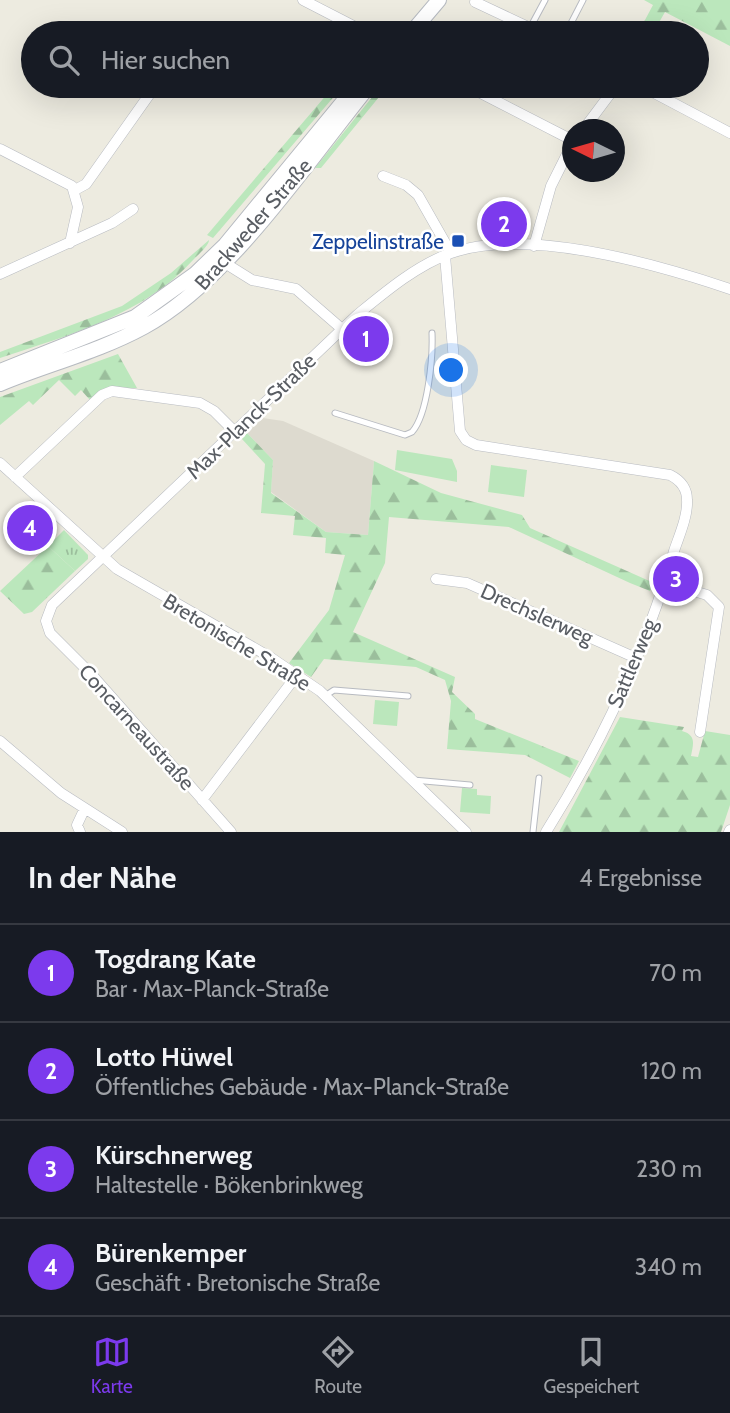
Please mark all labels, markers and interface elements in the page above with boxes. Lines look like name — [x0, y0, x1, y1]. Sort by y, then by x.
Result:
search box — [21, 21, 709, 98]
icon: search — [45, 41, 83, 79]
text: Hier suchen — [101, 44, 230, 76]
north arrow — [562, 119, 625, 182]
street label: Brackweder Straße — [189, 153, 317, 295]
pin: 2 — [481, 198, 527, 250]
place label: Zeppelinstraße — [312, 229, 444, 254]
marker: Zeppelinstraße — [450, 233, 466, 249]
pin: 1 — [343, 313, 389, 365]
street label: Max-Planck-Straße — [181, 348, 321, 484]
your location — [434, 353, 468, 387]
pin: 4 — [7, 502, 53, 554]
pin: 3 — [653, 553, 699, 605]
street label: Drechslerweg — [477, 578, 598, 650]
street label: Bretonische Straße — [159, 588, 316, 696]
street label: Sattlerweg — [602, 614, 662, 712]
street label: Concarneaustraße — [74, 659, 200, 795]
text: In der Nähe — [28, 859, 177, 896]
text: 4 Ergebnisse — [579, 864, 702, 892]
text: Togdrang Kate — [95, 943, 256, 975]
text: 1 — [47, 959, 55, 987]
text: 70 m — [649, 959, 702, 987]
text: Bar · Max-Planck-Straße — [95, 975, 329, 1003]
text: Lotto Hüwel — [95, 1041, 233, 1073]
text: 2 — [45, 1057, 57, 1085]
text: 120 m — [641, 1057, 702, 1085]
text: Öffentliches Gebäude · Max-Planck-Straße — [95, 1073, 509, 1101]
text: Kürschnerweg — [95, 1139, 252, 1171]
text: 3 — [45, 1155, 57, 1183]
text: 230 m — [636, 1155, 702, 1183]
text: Haltestelle · Bökenbrinkweg — [95, 1171, 363, 1199]
text: Bürenkemper — [95, 1237, 246, 1269]
text: 4 — [44, 1253, 58, 1281]
text: 340 m — [635, 1253, 702, 1281]
text: Geschäft · Bretonische Straße — [95, 1269, 380, 1297]
tab: Karte — [91, 1333, 133, 1398]
tab: Route — [314, 1333, 362, 1398]
tab: Gespeichert — [544, 1333, 639, 1398]

